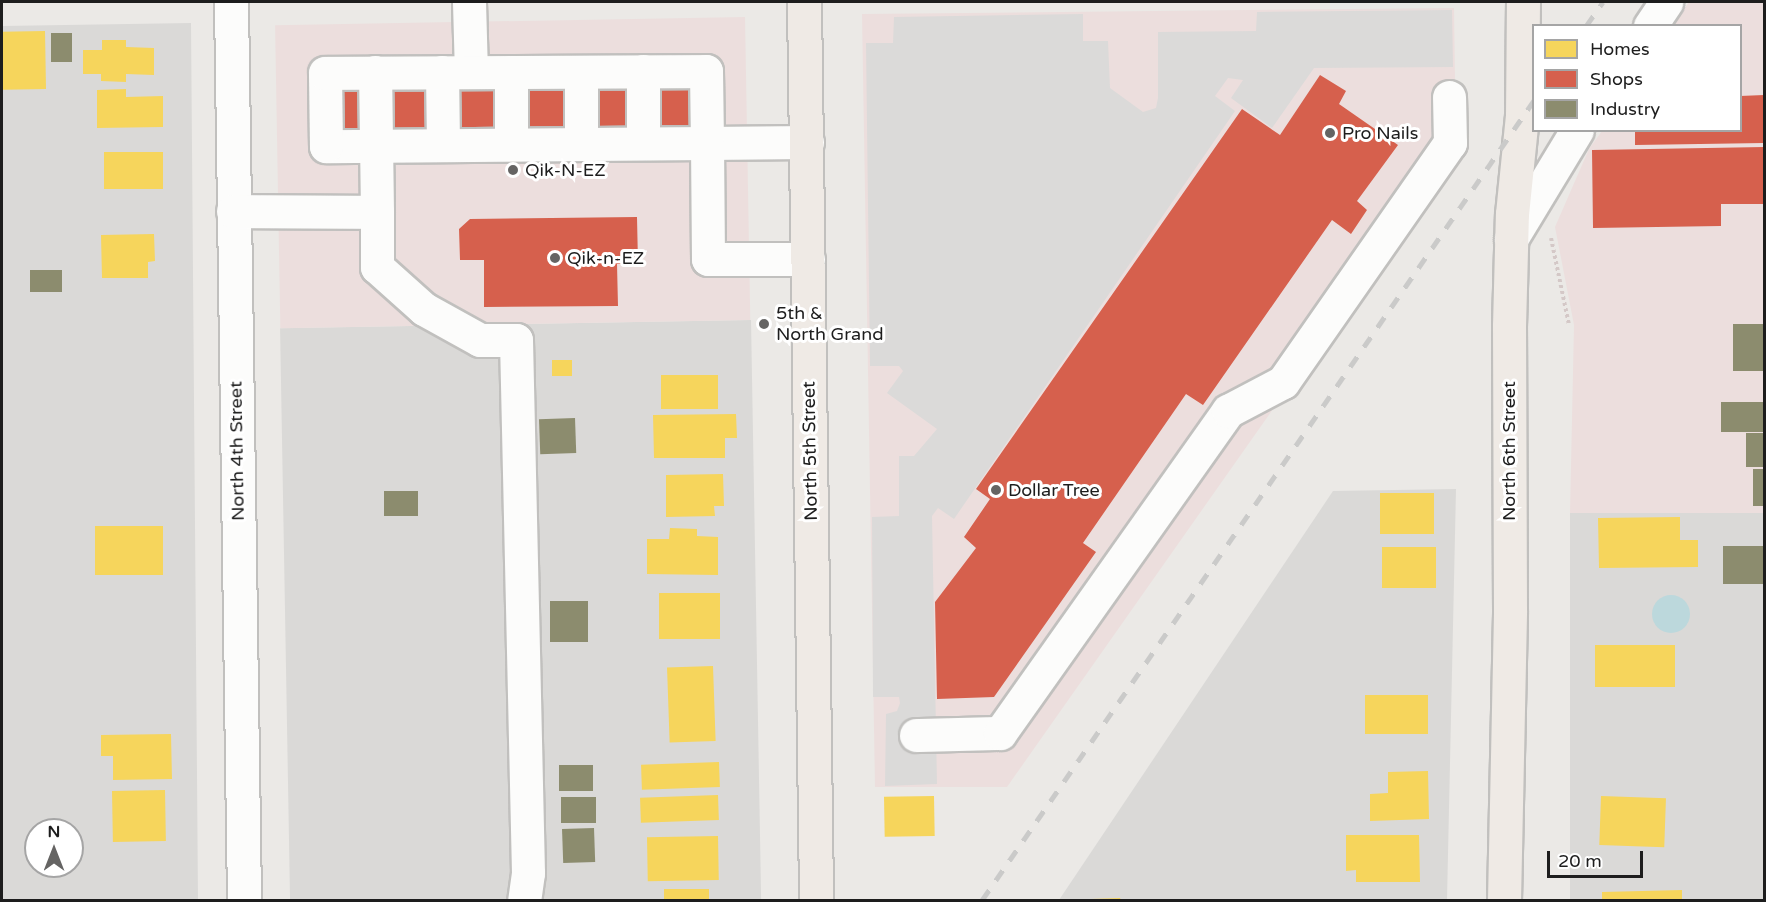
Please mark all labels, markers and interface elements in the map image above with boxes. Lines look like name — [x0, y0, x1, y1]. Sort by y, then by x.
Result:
legend — [1532, 24, 1742, 132]
text: Homes — [1590, 38, 1650, 60]
text: Shops — [1590, 68, 1643, 90]
text: Industry — [1590, 98, 1660, 120]
place label: Pro Nails — [1342, 122, 1418, 144]
marker: Pro Nails — [1323, 126, 1337, 140]
place label: Qik-N-EZ — [525, 159, 606, 181]
marker: Qik-N-EZ — [506, 163, 520, 177]
place label: Qik-n-EZ — [567, 247, 644, 269]
marker: Qik-n-EZ — [548, 251, 562, 265]
place label: 5th & North Grand — [776, 303, 884, 346]
marker: 5th & North Grand — [757, 317, 771, 331]
street label: North 4th Street — [225, 381, 249, 521]
street label: North 5th Street — [798, 381, 822, 521]
street label: North 6th Street — [1498, 381, 1520, 521]
place label: Dollar Tree — [1008, 479, 1100, 501]
marker: Dollar Tree — [989, 483, 1003, 497]
north arrow — [24, 818, 84, 878]
text: N — [48, 822, 60, 842]
scale bar — [1550, 839, 1646, 877]
text: 20 m — [1558, 850, 1602, 872]

